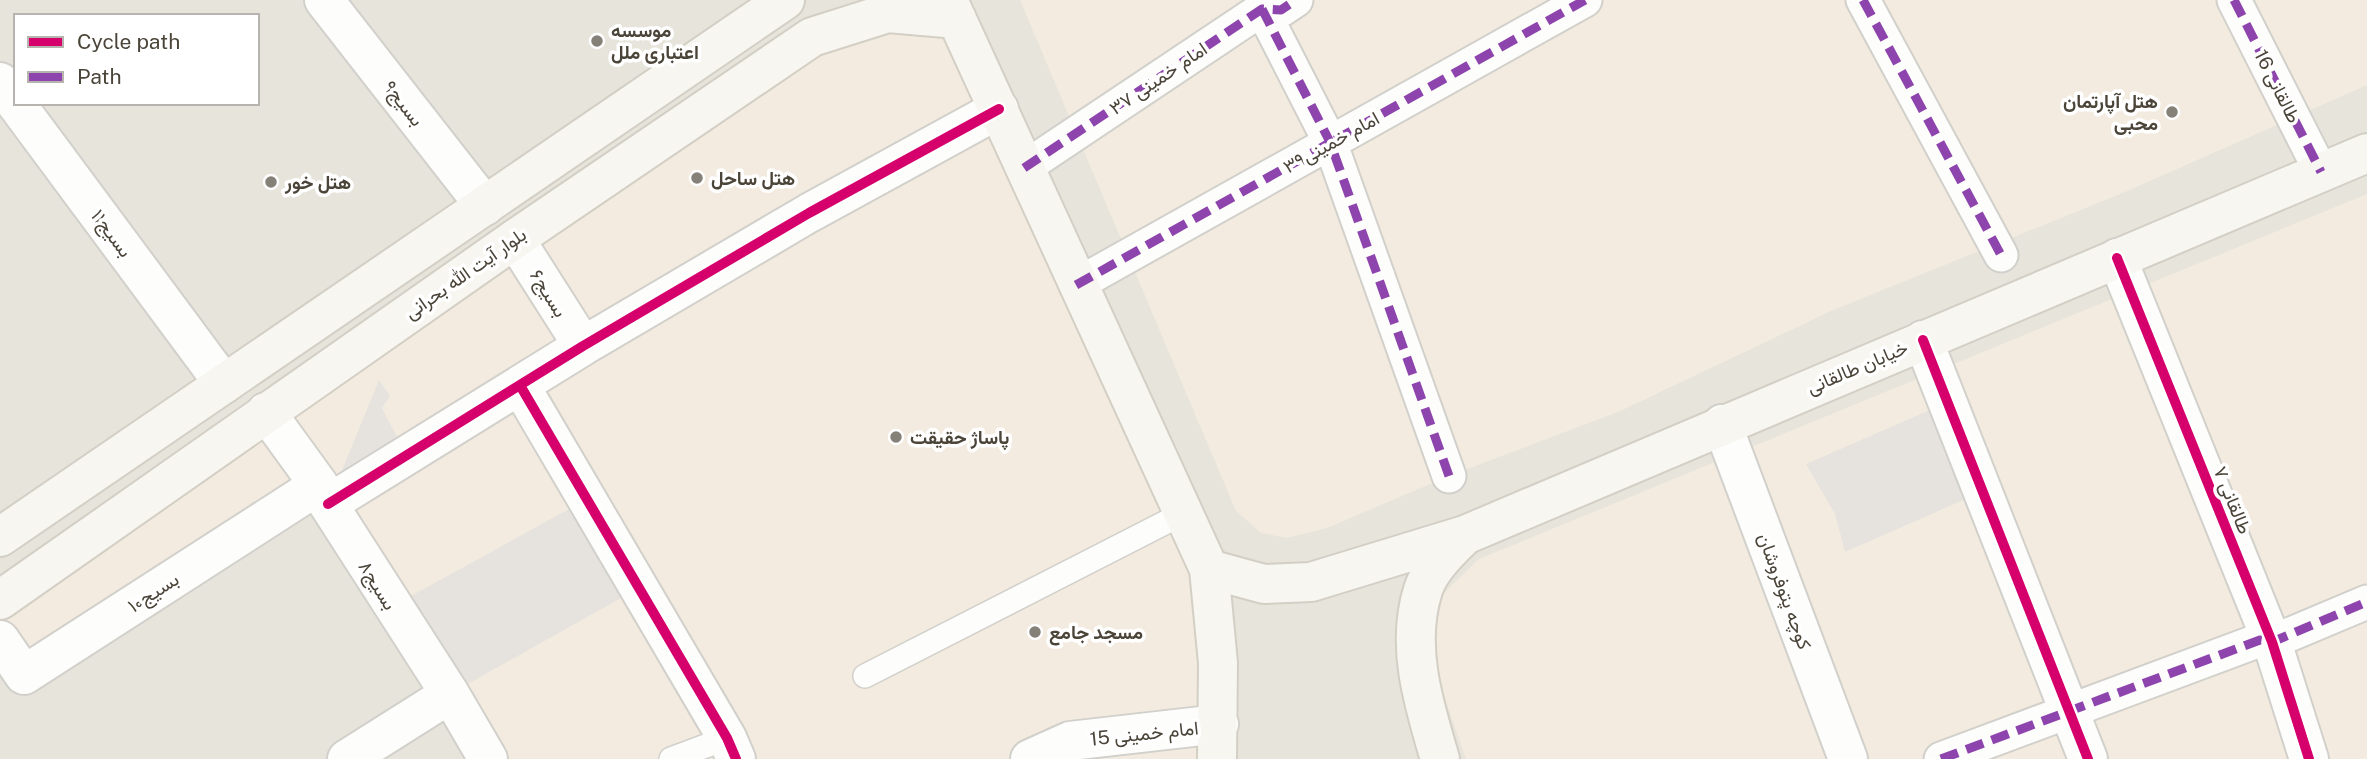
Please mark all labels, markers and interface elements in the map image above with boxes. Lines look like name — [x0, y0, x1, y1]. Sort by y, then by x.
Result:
legend — [14, 14, 259, 105]
place label: موسسه اعتباری ملل — [611, 19, 699, 65]
text: Cycle path — [77, 29, 180, 54]
marker: موسسه اعتباری ملل — [589, 33, 605, 49]
street label: امام خمینی ۳۷ — [1105, 37, 1212, 120]
street label: طالقانی 16 — [2249, 46, 2306, 127]
text: Path — [77, 64, 122, 89]
street label: بسیج۹ — [377, 76, 429, 132]
place label: هتل آپارتمان محبی — [2063, 90, 2158, 135]
marker: هتل آپارتمان محبی — [2164, 104, 2180, 120]
street label: امام خمینی۳۹ — [1279, 107, 1384, 179]
place label: هتل ساحل — [711, 167, 795, 190]
marker: هتل ساحل — [689, 170, 705, 186]
place label: هتل خور — [284, 171, 351, 195]
marker: هتل خور — [263, 174, 279, 190]
street label: بسیج۱۱ — [85, 205, 137, 263]
street label: بلوار آیت الله بحرانی — [400, 223, 531, 324]
street label: بسیج۶ — [523, 265, 572, 322]
street label: خیابان طالقانی — [1803, 336, 1911, 399]
place label: پاساژ حقیقت — [910, 426, 1009, 451]
marker: پاساژ حقیقت — [888, 429, 904, 445]
street label: طالقانی ۷ — [2209, 463, 2256, 537]
street label: کوچه پتوفروشان — [1751, 530, 1816, 653]
street label: بسیج۸ — [352, 556, 402, 615]
street label: بسیج۱۰ — [123, 567, 184, 619]
place label: مسجد جامع — [1049, 621, 1143, 646]
marker: مسجد جامع — [1027, 624, 1043, 640]
street label: امام خمینی 15 — [1089, 716, 1200, 752]

